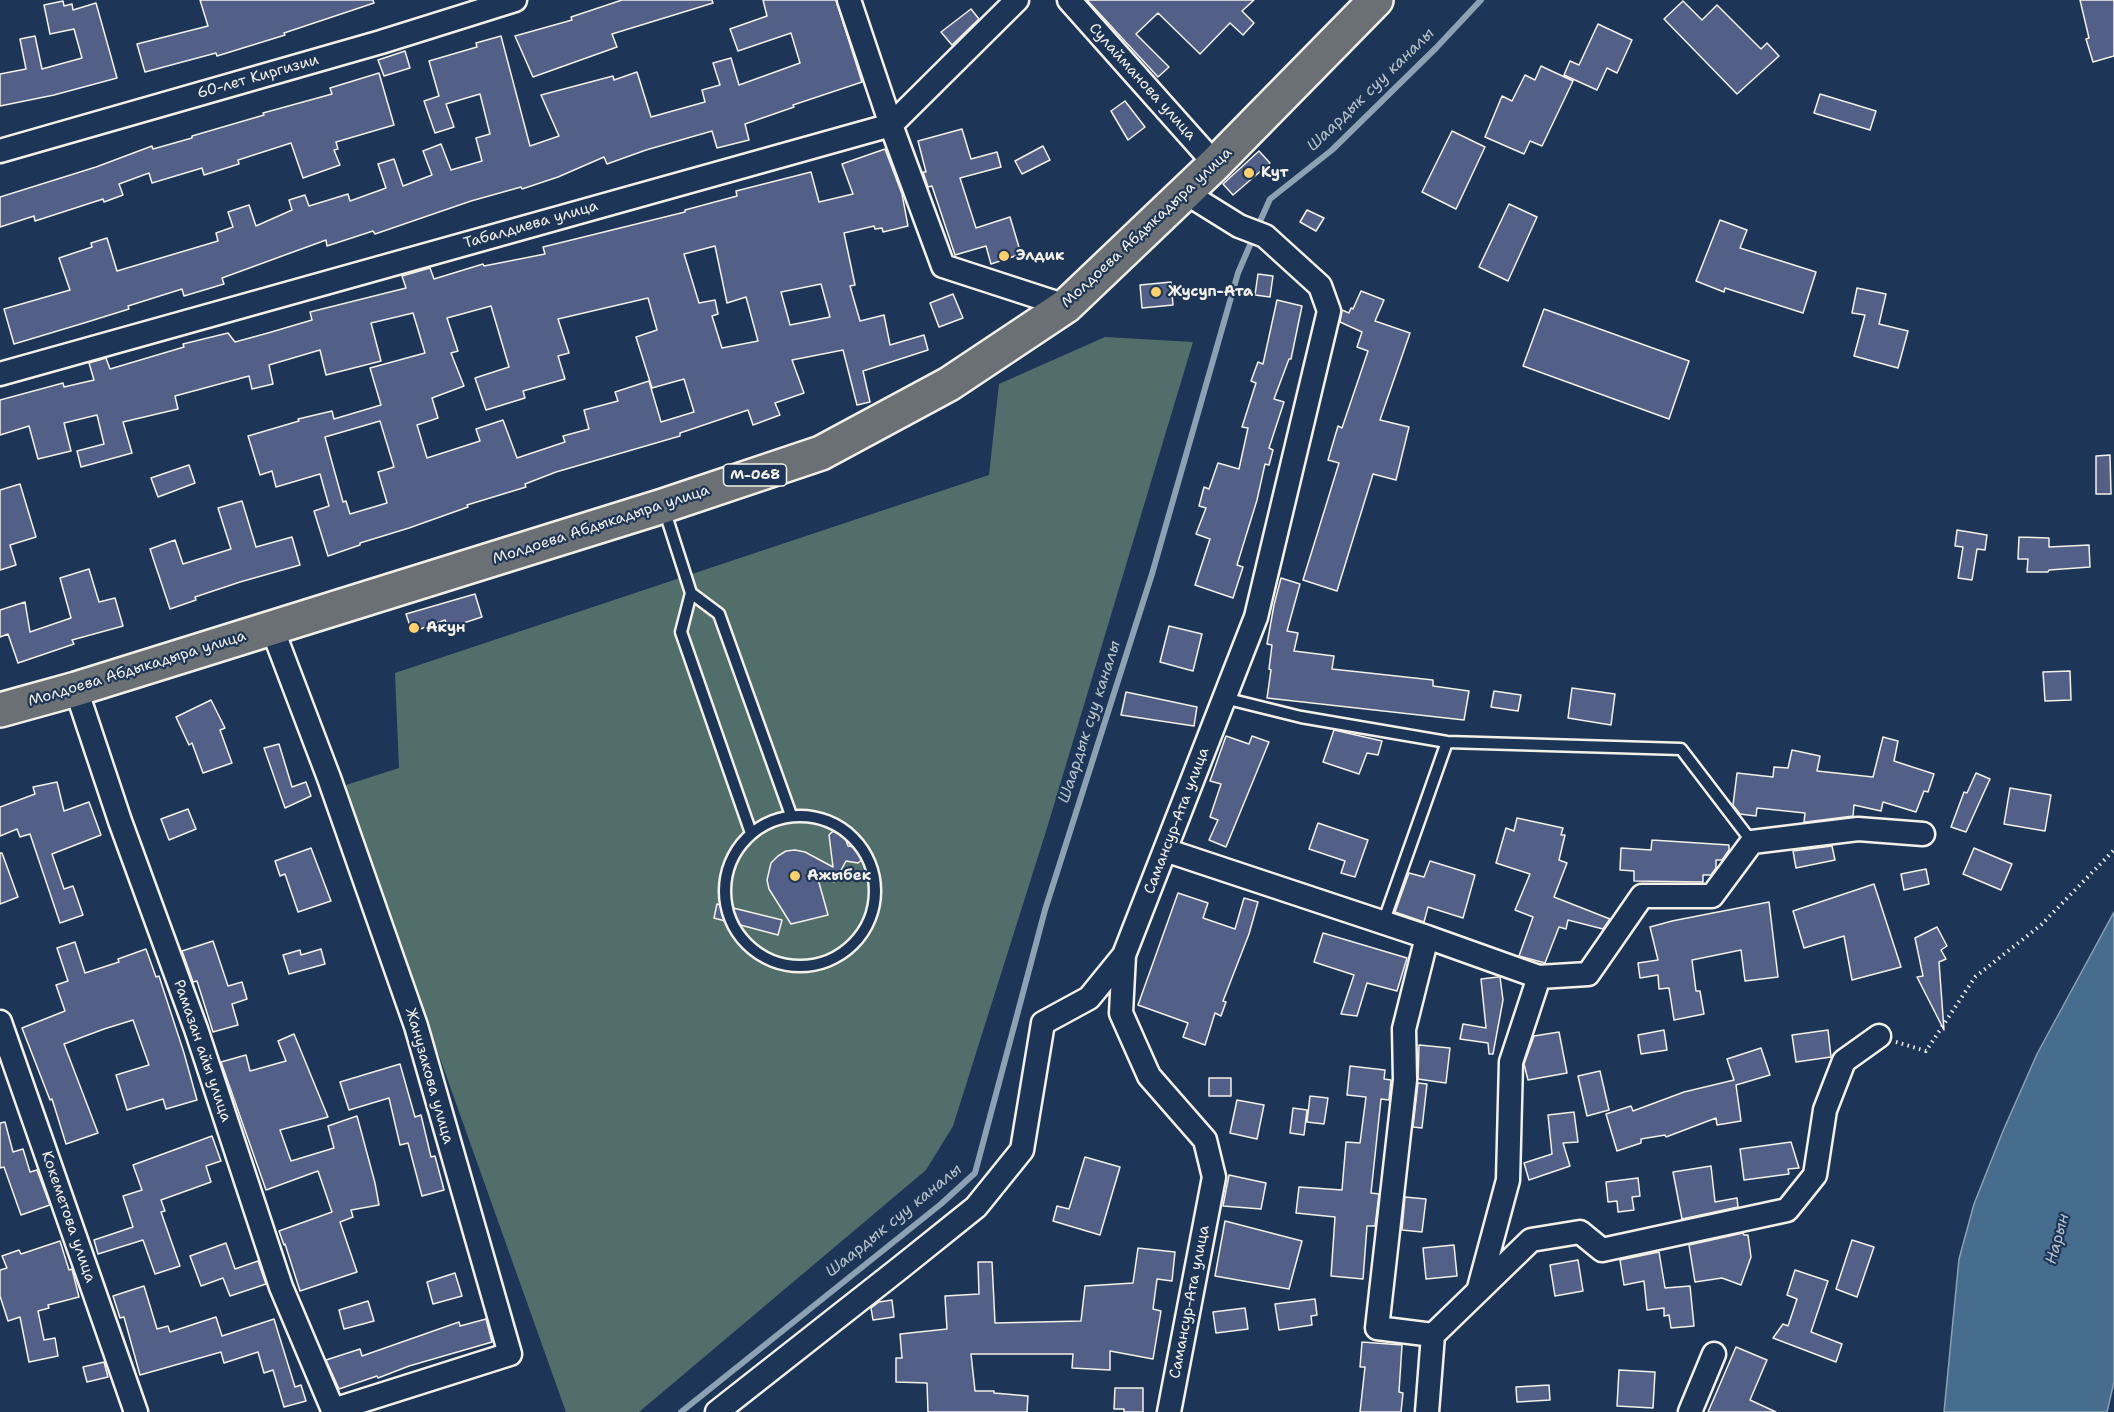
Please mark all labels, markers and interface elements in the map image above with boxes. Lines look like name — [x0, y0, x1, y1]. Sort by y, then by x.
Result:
street label: Сулайманова улица — [1085, 20, 1199, 144]
water label: Шаардык суу каналы — [1303, 24, 1439, 156]
street label: 60-лет Киргизии — [195, 51, 321, 103]
street label: Молдоева Абдыкадыра улица — [1058, 144, 1236, 312]
place label: Кут — [1261, 164, 1289, 182]
marker: Кут — [1242, 166, 1256, 180]
street label: Табалдиева улица — [462, 197, 600, 253]
place label: Элдик — [1016, 247, 1064, 265]
marker: Элдик — [997, 249, 1011, 263]
place label: Жусуп-Ата — [1168, 283, 1253, 301]
marker: Жусуп-Ата — [1149, 285, 1163, 299]
road number: М-068 — [724, 464, 786, 486]
street label: Молдоева Абдыкадыра улица — [490, 481, 712, 569]
place label: Акун — [426, 619, 466, 637]
marker: Акун — [407, 621, 421, 635]
street label: Молдоева Абдыкадыра улица — [26, 627, 248, 711]
water label: Шаардык суу каналы — [1055, 638, 1125, 806]
street label: Самансур-Ата улица — [1141, 745, 1213, 897]
place label: Ажыбек — [807, 867, 871, 885]
marker: Ажыбек — [788, 869, 802, 883]
street label: Рамазан айы улица — [169, 977, 235, 1125]
street label: Жанузакова улица — [401, 1006, 457, 1146]
street label: Кокеметова улица — [37, 1149, 99, 1285]
water label: Шаардык суу каналы — [822, 1160, 966, 1282]
water label: Нарын — [2042, 1212, 2074, 1266]
street label: Самансур-Ата улица — [1166, 1224, 1214, 1380]

